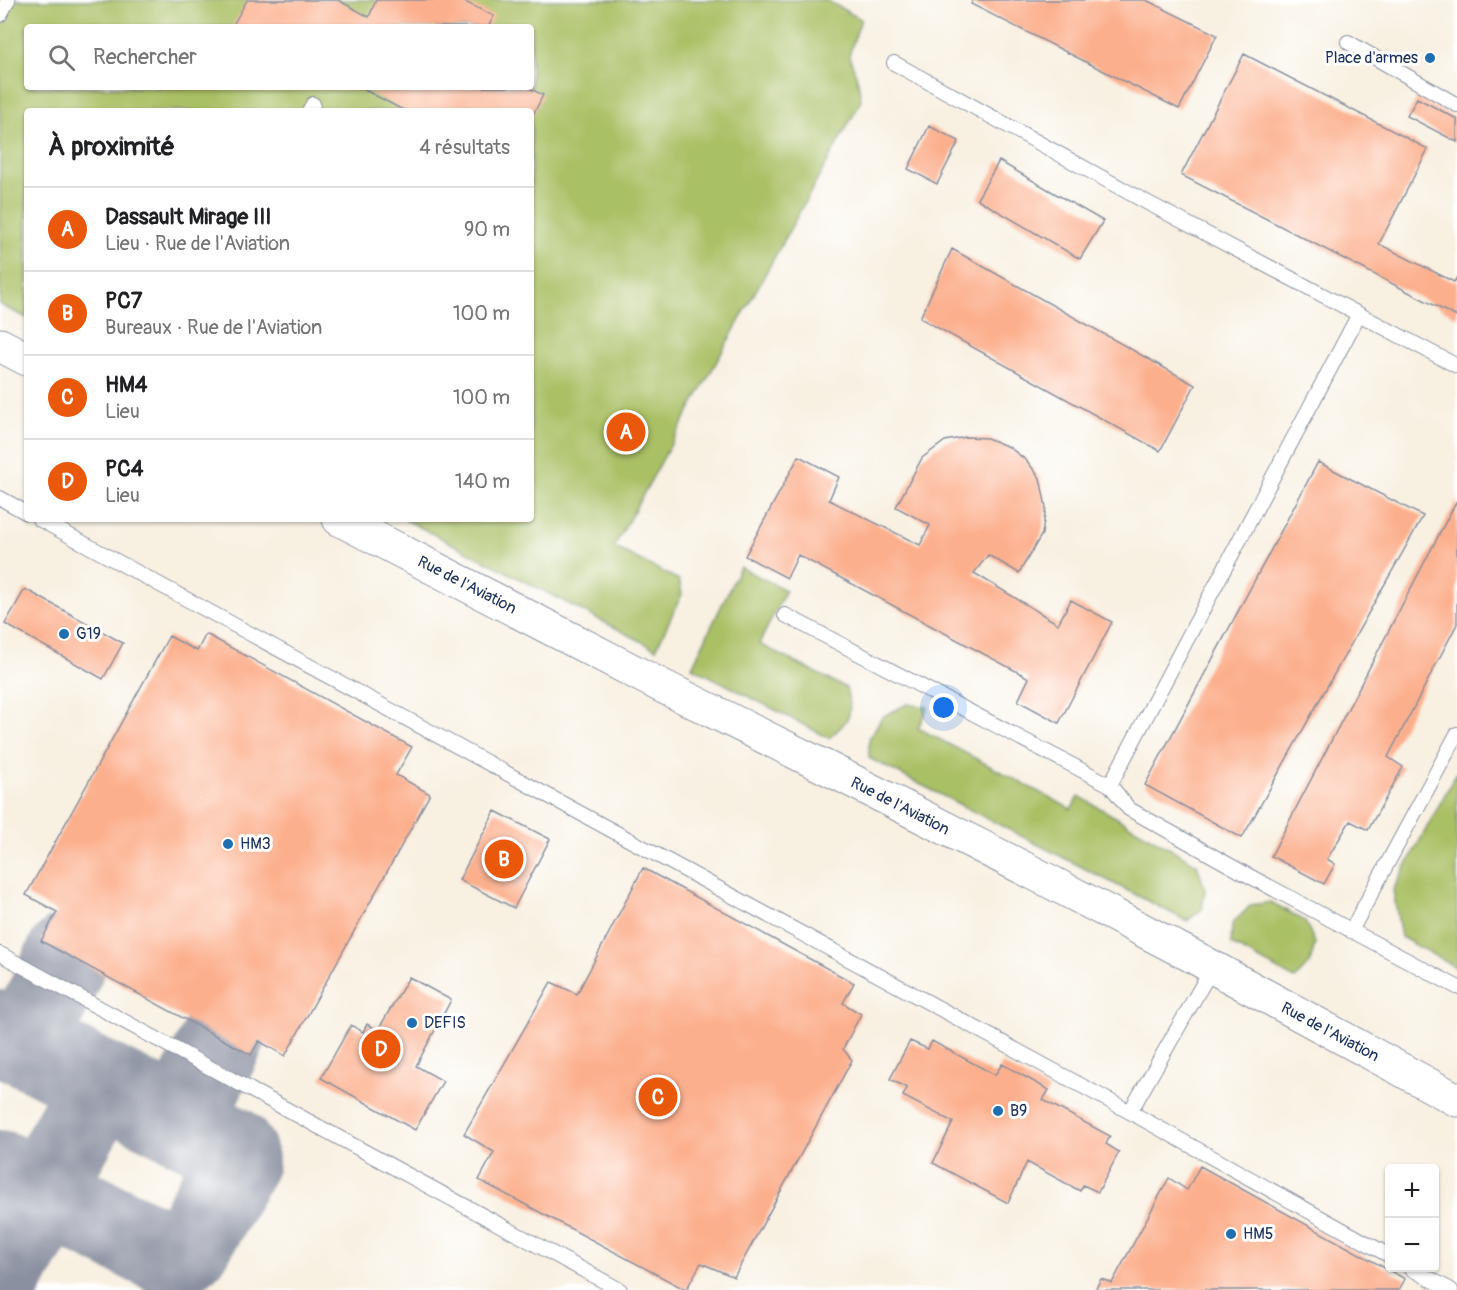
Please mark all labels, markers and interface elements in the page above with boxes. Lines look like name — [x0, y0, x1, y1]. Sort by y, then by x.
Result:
search box — [24, 24, 534, 90]
icon: search — [45, 41, 78, 74]
text: Rechercher — [93, 43, 197, 71]
place label: Place d'armes — [1325, 48, 1418, 68]
marker: Place d'armes — [1423, 51, 1437, 65]
text: À proximité — [48, 131, 175, 163]
text: 4 résultats — [419, 135, 510, 160]
text: Dassault Mirage III — [105, 203, 272, 231]
text: A — [61, 217, 74, 242]
text: 90 m — [464, 217, 510, 242]
text: Lieu · Rue de l'Aviation — [105, 231, 290, 256]
text: PC7 — [105, 287, 142, 315]
text: B — [62, 301, 73, 326]
text: 100 m — [453, 301, 510, 326]
text: Bureaux · Rue de l'Aviation — [105, 315, 322, 340]
text: HM4 — [105, 371, 148, 399]
text: C — [61, 385, 74, 410]
text: 100 m — [453, 385, 510, 410]
text: Lieu — [105, 399, 140, 424]
pin: A — [606, 410, 646, 454]
text: PC4 — [105, 455, 143, 483]
text: D — [61, 469, 74, 494]
text: 140 m — [455, 469, 510, 494]
text: Lieu — [105, 483, 140, 508]
street label: Rue de l'Aviation — [414, 552, 520, 618]
place label: G19 — [76, 624, 101, 644]
marker: G19 — [57, 627, 71, 641]
your location — [929, 693, 958, 722]
street label: Rue de l'Aviation — [847, 773, 953, 839]
place label: HM3 — [240, 834, 271, 854]
pin: B — [484, 836, 524, 882]
marker: HM3 — [221, 837, 235, 851]
street label: Rue de l'Aviation — [1278, 998, 1382, 1066]
place label: DEFIS — [424, 1013, 466, 1033]
marker: DEFIS — [405, 1016, 419, 1030]
pin: D — [362, 1026, 400, 1072]
pin: C — [638, 1074, 678, 1120]
place label: B9 — [1010, 1101, 1027, 1121]
marker: B9 — [991, 1104, 1005, 1118]
map controls — [1385, 1164, 1439, 1272]
button: + — [1385, 1164, 1439, 1218]
button: − — [1385, 1218, 1439, 1272]
place label: HM5 — [1243, 1224, 1273, 1244]
marker: HM5 — [1224, 1227, 1238, 1241]

